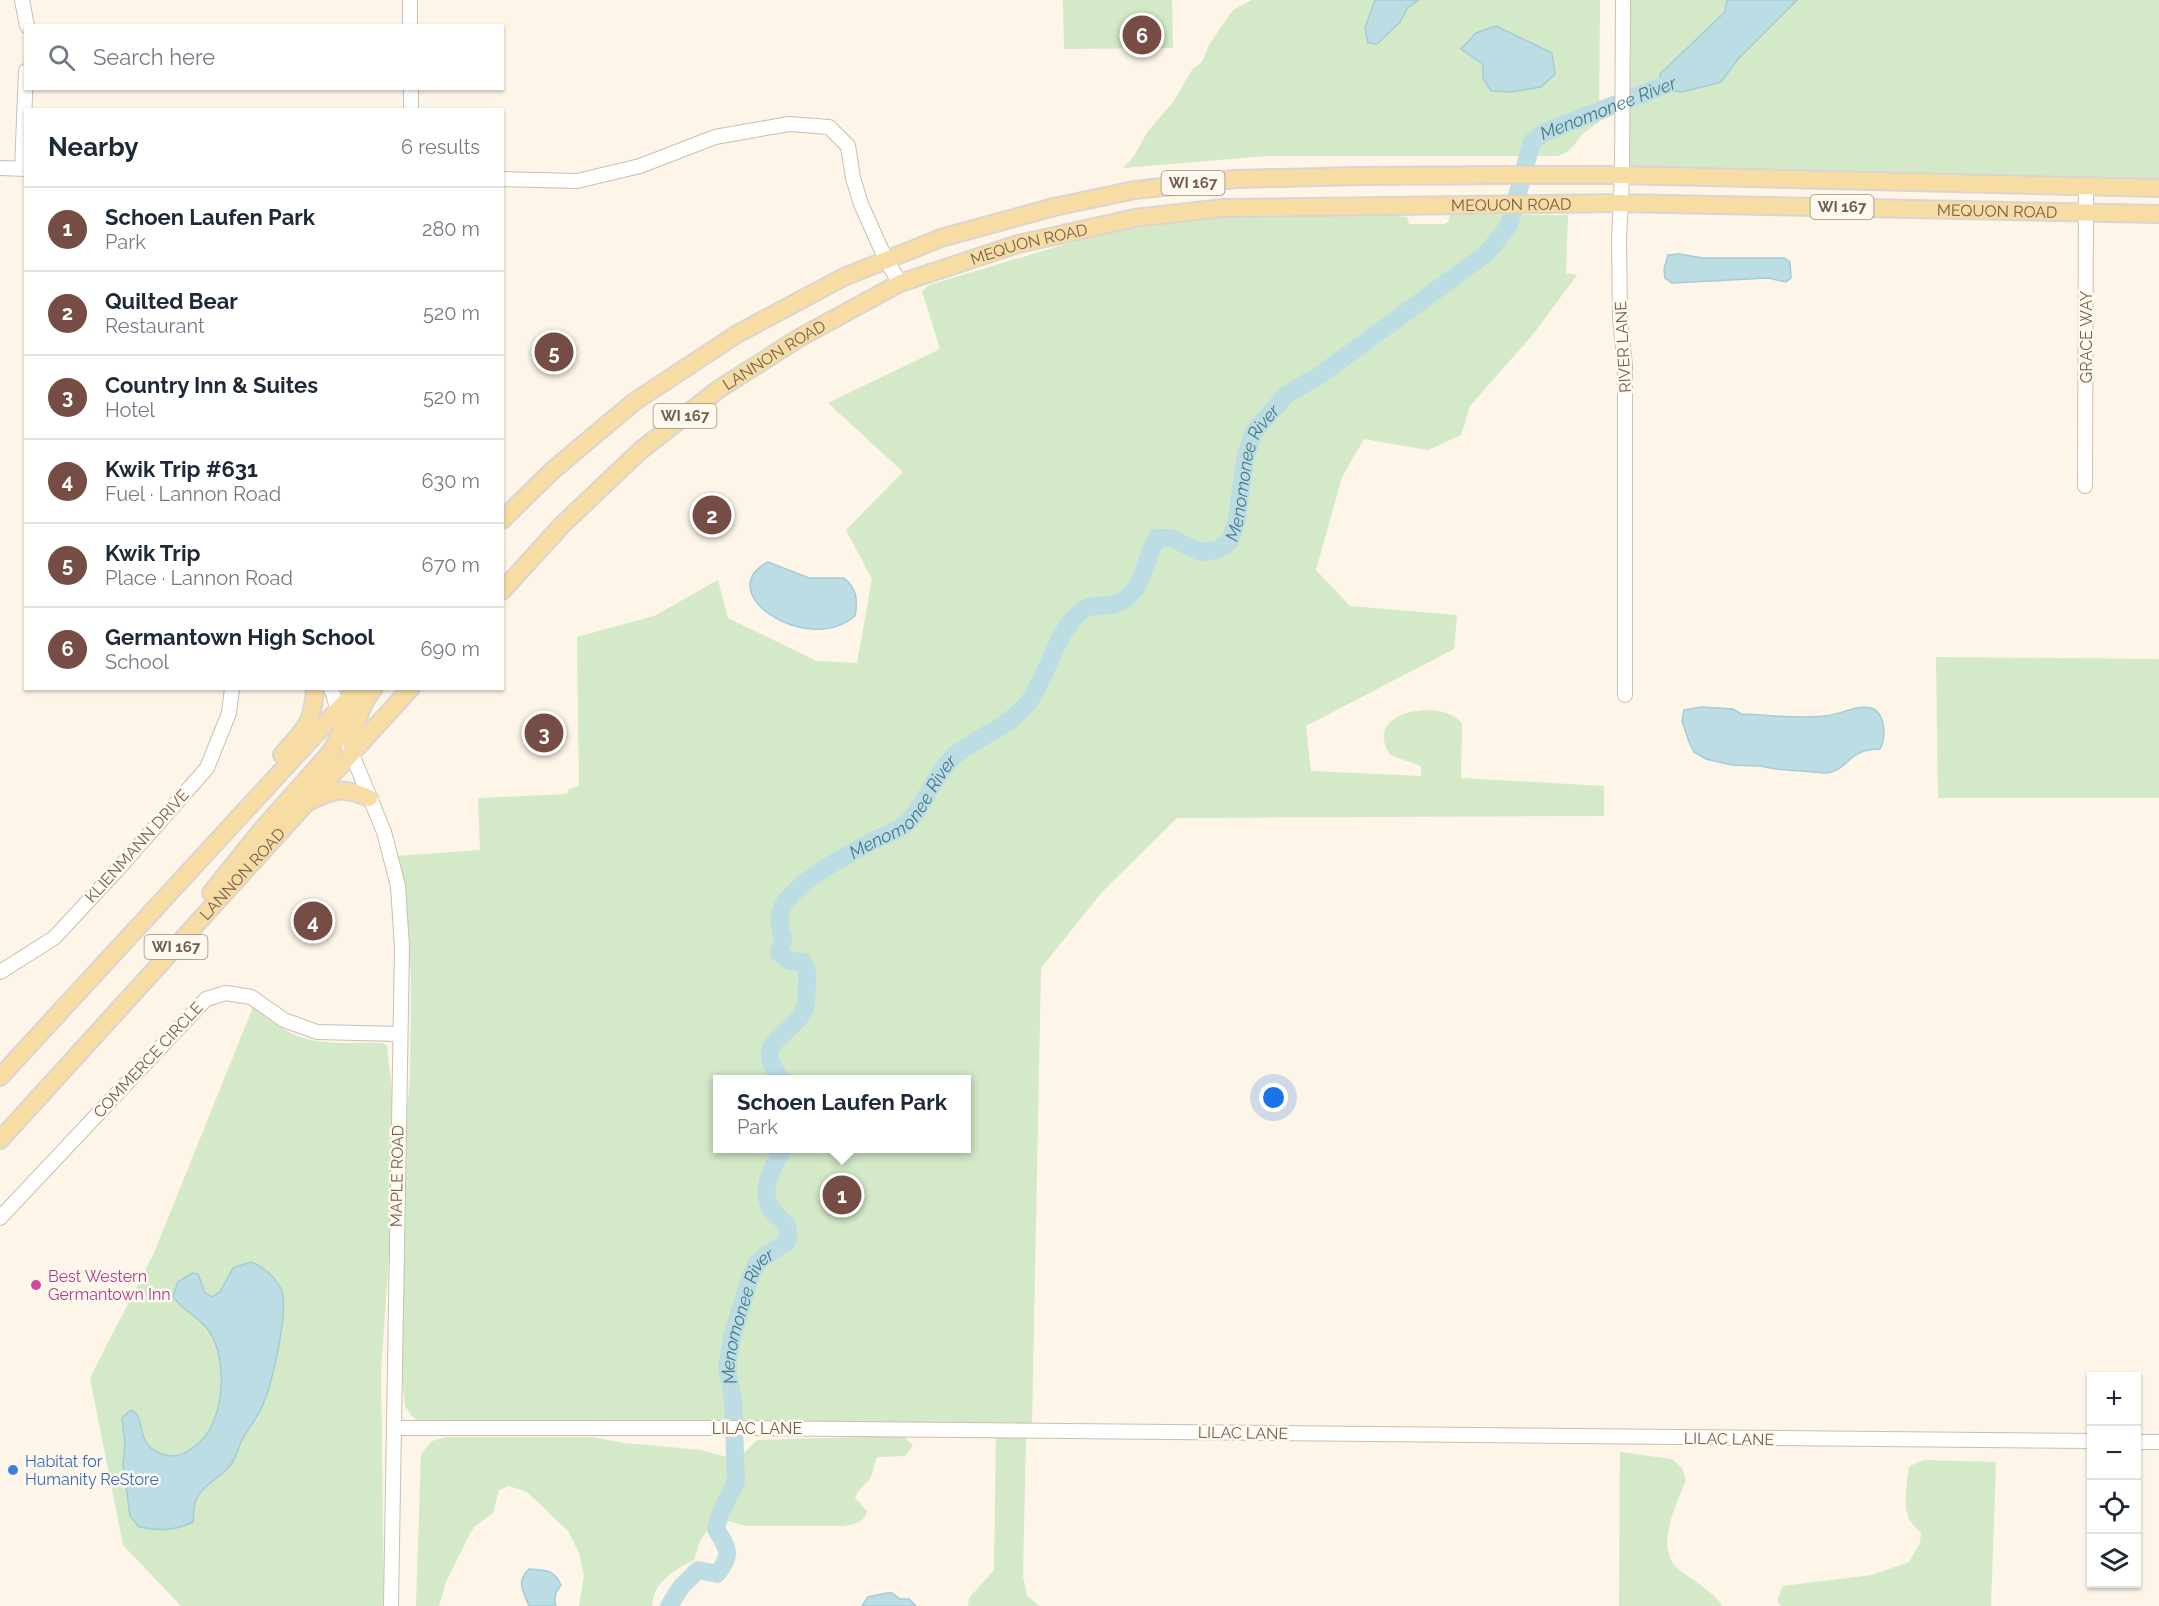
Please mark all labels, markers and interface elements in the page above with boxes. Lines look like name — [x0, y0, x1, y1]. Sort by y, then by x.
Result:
pin: 6 — [1122, 12, 1162, 57]
search box — [24, 24, 504, 90]
icon: search — [45, 41, 78, 74]
text: Search here — [93, 44, 215, 70]
water label: Menomonee River — [1537, 71, 1680, 144]
text: Nearby — [48, 132, 138, 162]
text: 6 results — [401, 135, 480, 159]
road number: WI 167 — [1162, 171, 1224, 195]
street label: MEQUON ROAD — [1451, 194, 1572, 215]
road number: WI 167 — [1810, 195, 1874, 219]
street label: MEQUON ROAD — [1937, 200, 2058, 221]
text: Schoen Laufen Park — [105, 204, 315, 230]
text: 1 — [63, 217, 72, 241]
text: 280 m — [422, 217, 480, 241]
street label: MEQUON ROAD — [968, 219, 1089, 269]
text: Park — [105, 230, 146, 254]
text: Quilted Bear — [105, 288, 238, 314]
street label: GRACE WAY — [2077, 290, 2096, 383]
street label: RIVER LANE — [1611, 300, 1635, 393]
text: 2 — [62, 301, 73, 325]
text: 520 m — [423, 301, 480, 325]
text: Restaurant — [105, 314, 205, 338]
street label: LANNON ROAD — [719, 316, 829, 394]
pin: 5 — [534, 330, 574, 374]
text: Country Inn & Suites — [105, 372, 318, 398]
text: 3 — [62, 385, 73, 409]
text: 520 m — [423, 385, 480, 409]
text: Hotel — [105, 398, 155, 422]
water label: Menomonee River — [1220, 399, 1284, 544]
road number: WI 167 — [654, 404, 716, 428]
text: Kwik Trip #631 — [105, 456, 258, 482]
text: 4 — [62, 469, 73, 493]
text: 630 m — [422, 469, 480, 493]
text: Fuel · Lannon Road — [105, 482, 281, 506]
pin: 2 — [692, 492, 732, 538]
text: Kwik Trip — [105, 540, 200, 566]
text: 5 — [62, 553, 73, 577]
text: 670 m — [422, 553, 480, 577]
text: Place · Lannon Road — [105, 566, 293, 590]
text: Germantown High School — [105, 624, 375, 650]
text: 6 — [61, 637, 74, 661]
text: 690 m — [421, 637, 480, 661]
text: School — [105, 650, 169, 674]
pin: 3 — [524, 710, 564, 756]
water label: Menomonee River — [845, 750, 961, 863]
street label: KLIENMANN DRIVE — [81, 785, 193, 907]
street label: LANNON ROAD — [196, 824, 289, 924]
pin: 4 — [294, 898, 332, 944]
road number: WI 167 — [144, 935, 207, 959]
street label: COMMERCE CIRCLE — [89, 998, 207, 1122]
popup — [713, 1075, 971, 1153]
your location — [1259, 1083, 1288, 1112]
text: Schoen Laufen Park — [737, 1089, 947, 1115]
text: Park — [737, 1115, 778, 1139]
street label: MAPLE ROAD — [387, 1125, 407, 1227]
pin: 1 — [822, 1172, 862, 1218]
water label: Menomonee River — [716, 1243, 778, 1386]
place label: Best Western Germantown Inn — [48, 1267, 171, 1304]
marker: Best Western Germantown Inn — [29, 1278, 43, 1292]
map controls — [2087, 1372, 2141, 1588]
button: + — [2087, 1372, 2141, 1426]
street label: LILAC LANE — [712, 1419, 802, 1438]
street label: LILAC LANE — [1198, 1423, 1289, 1443]
button: − — [2087, 1426, 2141, 1480]
street label: LILAC LANE — [1684, 1429, 1775, 1449]
place label: Habitat for Humanity ReStore — [25, 1452, 159, 1489]
marker: Habitat for Humanity ReStore — [6, 1463, 20, 1477]
button: locate — [2087, 1480, 2141, 1534]
button: layers — [2087, 1534, 2141, 1588]

